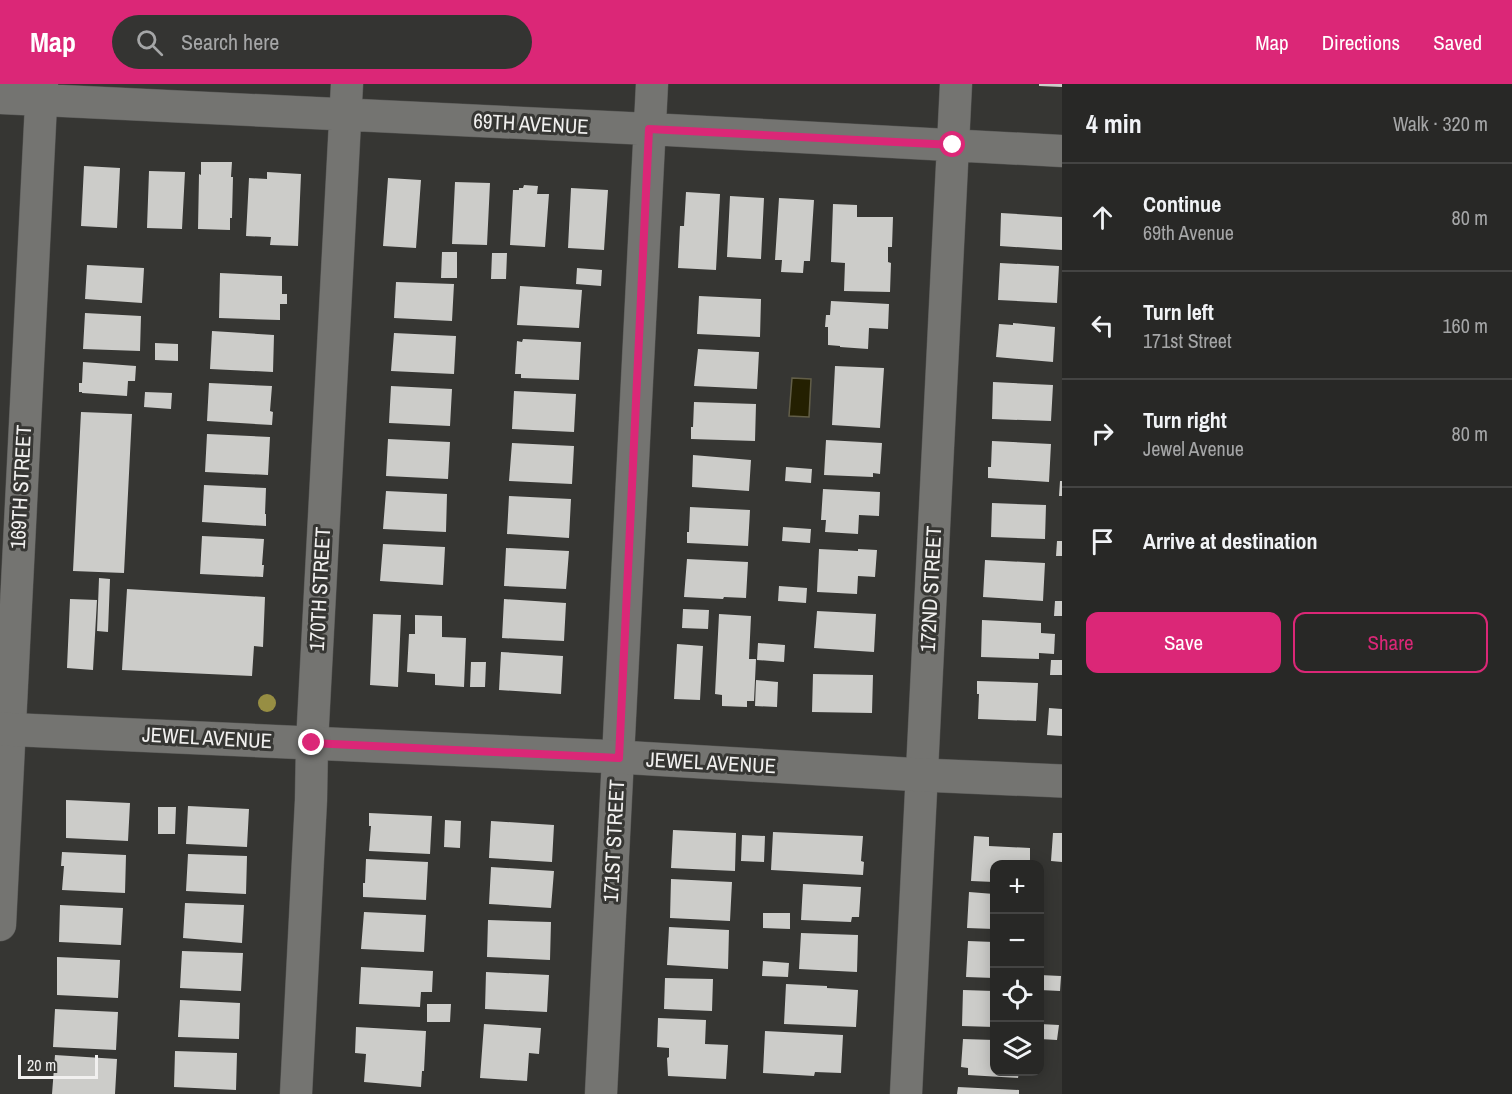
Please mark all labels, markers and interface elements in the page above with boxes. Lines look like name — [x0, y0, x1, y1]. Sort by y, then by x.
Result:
search box — [112, 15, 532, 69]
text: Map — [30, 23, 76, 61]
icon: search — [133, 26, 166, 59]
text: Search here — [181, 27, 279, 57]
text: Map — [1255, 28, 1289, 57]
text: Directions — [1322, 28, 1400, 57]
text: Saved — [1433, 28, 1482, 57]
street label: 69TH AVENUE — [473, 106, 589, 141]
text: 4 min — [1086, 106, 1142, 141]
text: Walk · 320 m — [1393, 110, 1488, 137]
route start — [939, 131, 965, 157]
text: Continue — [1143, 189, 1221, 219]
icon: ahead — [1086, 201, 1119, 234]
text: 80 m — [1452, 204, 1488, 231]
text: 69th Avenue — [1143, 219, 1234, 246]
text: Turn left — [1143, 297, 1214, 327]
icon: left — [1086, 309, 1119, 342]
text: 160 m — [1442, 312, 1488, 339]
text: 171st Street — [1143, 327, 1231, 354]
text: Turn right — [1143, 405, 1227, 435]
icon: right — [1086, 417, 1119, 450]
text: 80 m — [1452, 420, 1488, 447]
street label: 169TH STREET — [3, 424, 38, 550]
text: Jewel Avenue — [1143, 435, 1244, 462]
street label: 172ND STREET — [913, 525, 948, 653]
icon: arrive — [1086, 525, 1119, 558]
street label: 170TH STREET — [302, 526, 337, 652]
text: Arrive at destination — [1143, 526, 1317, 556]
button: Save — [1086, 612, 1281, 673]
button: Share — [1293, 612, 1488, 673]
street label: JEWEL AVENUE — [141, 720, 273, 755]
route end — [298, 729, 324, 755]
street label: JEWEL AVENUE — [645, 745, 777, 780]
street label: 171ST STREET — [596, 778, 631, 903]
map controls — [990, 860, 1044, 1076]
button: + — [990, 860, 1044, 914]
button: − — [990, 914, 1044, 968]
button: locate — [990, 968, 1044, 1022]
button: layers — [990, 1022, 1044, 1076]
scale bar — [18, 1052, 98, 1080]
text: 20 m — [27, 1054, 56, 1076]

